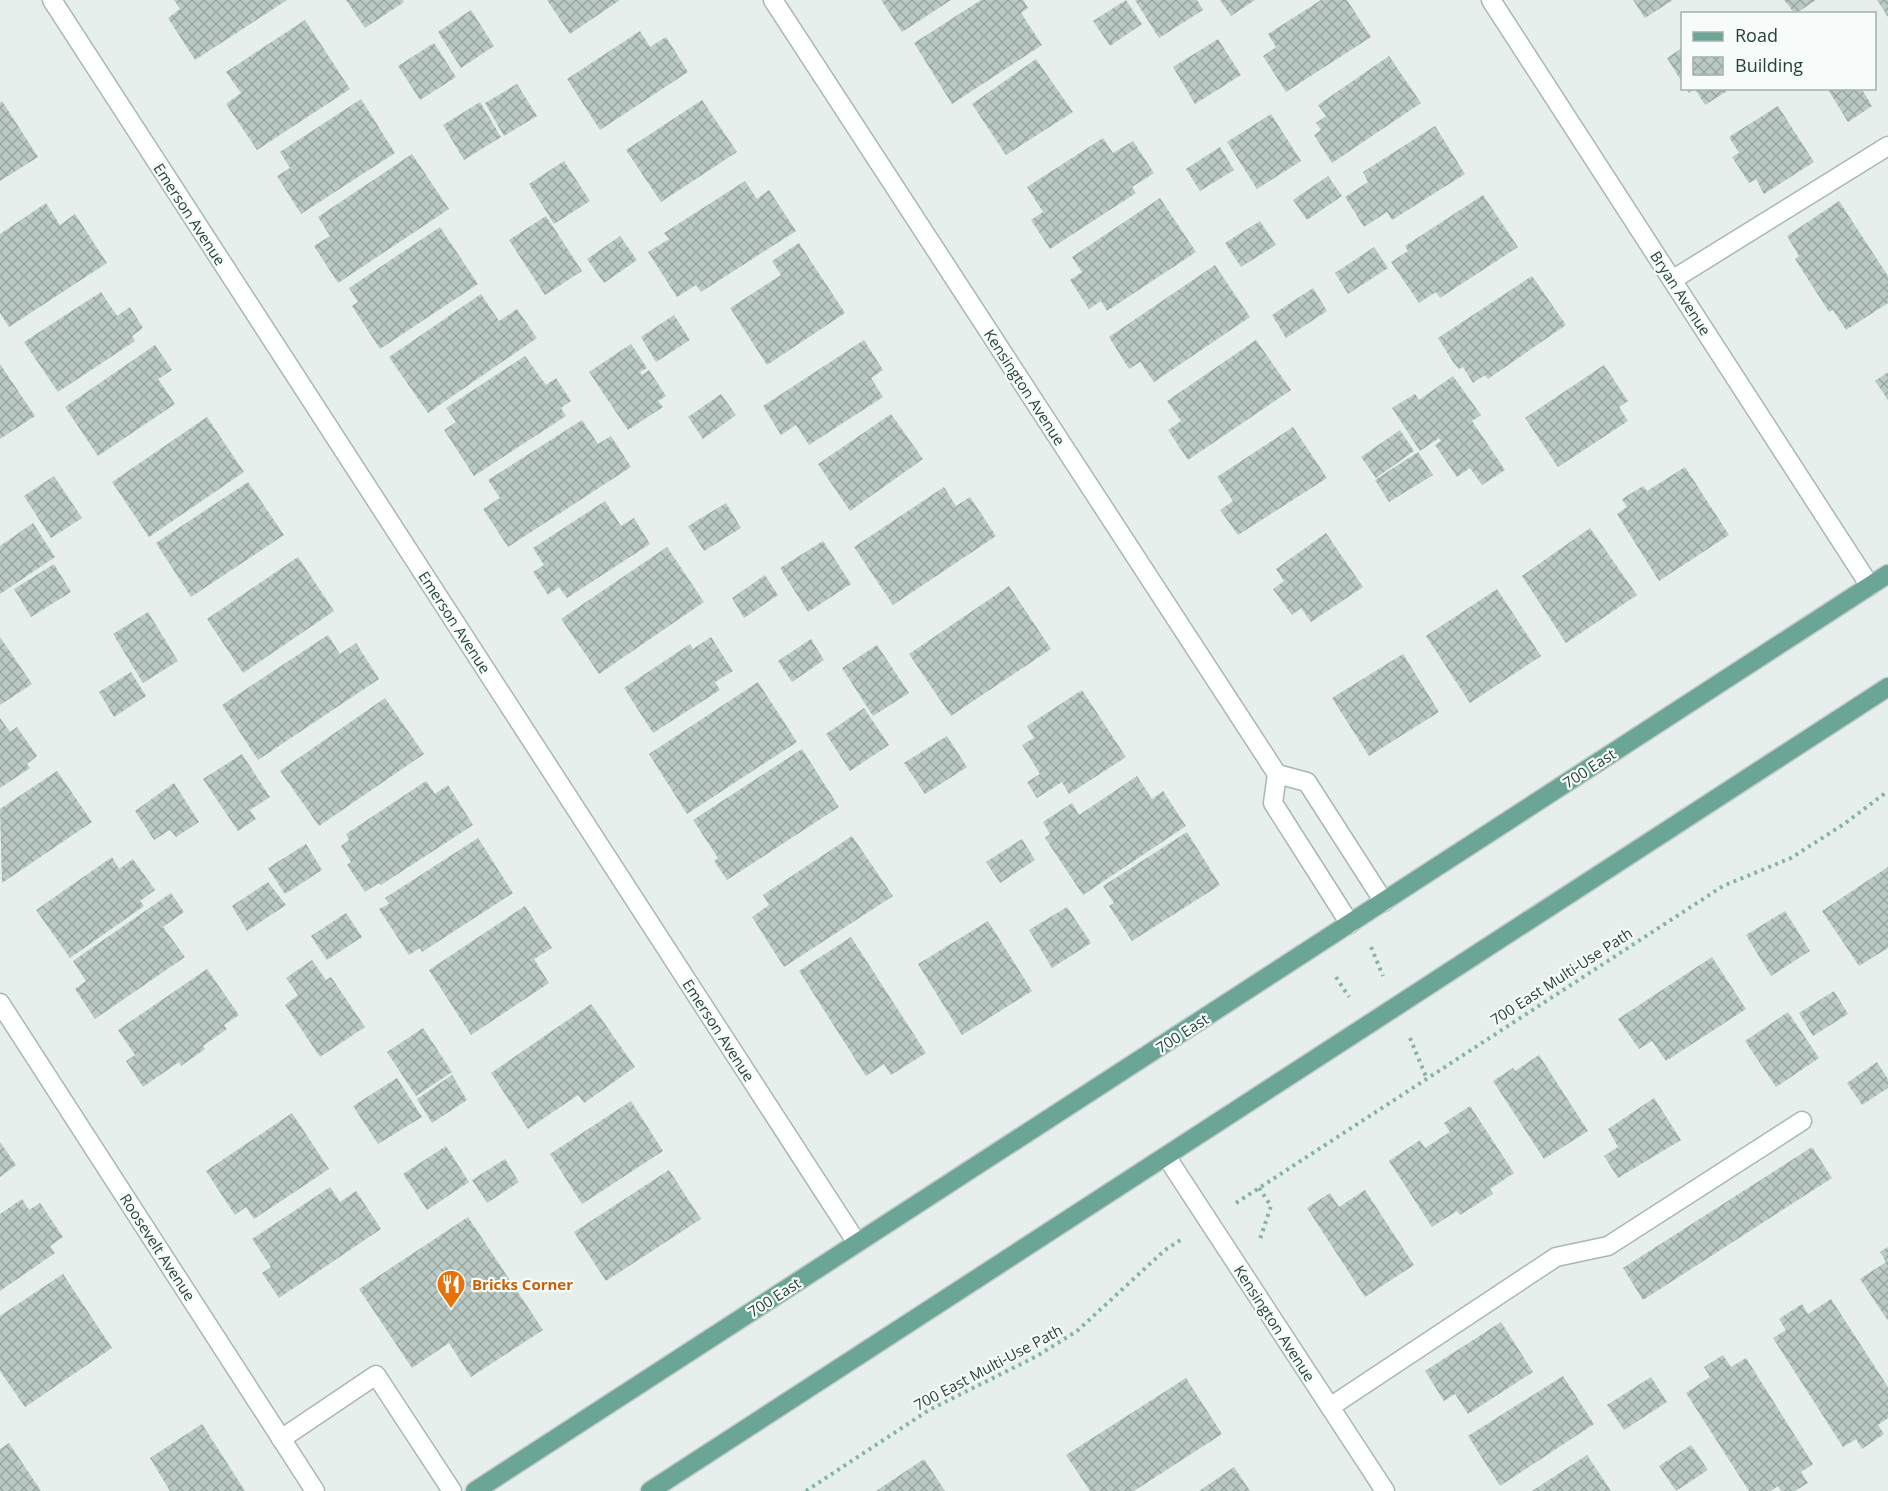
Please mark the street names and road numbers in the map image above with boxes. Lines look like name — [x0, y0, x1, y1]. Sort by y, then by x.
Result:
street label: Emerson Avenue — [149, 159, 231, 269]
street label: Bryan Avenue — [1646, 247, 1716, 339]
street label: Kensington Avenue — [980, 325, 1070, 449]
street label: Emerson Avenue — [414, 567, 496, 677]
street label: 700 East — [1559, 744, 1619, 792]
street label: 700 East Multi-Use Path — [1486, 923, 1636, 1029]
street label: Emerson Avenue — [678, 975, 760, 1085]
street label: 700 East — [1152, 1009, 1212, 1057]
street label: Roosevelt Avenue — [116, 1190, 200, 1304]
street label: Kensington Avenue — [1230, 1261, 1320, 1385]
street label: 700 East — [744, 1273, 804, 1321]
street label: 700 East Multi-Use Path — [910, 1319, 1066, 1415]

